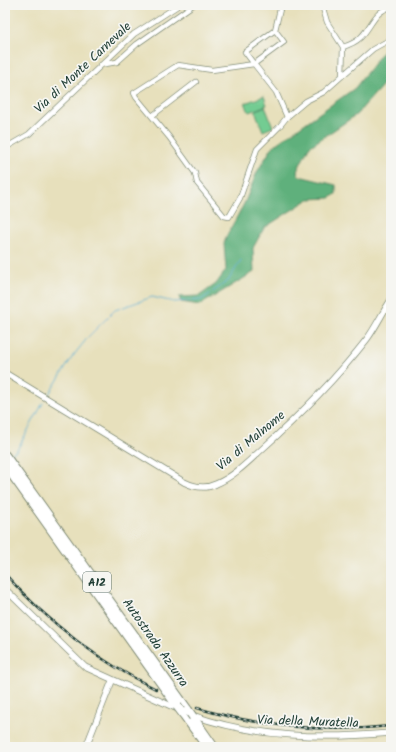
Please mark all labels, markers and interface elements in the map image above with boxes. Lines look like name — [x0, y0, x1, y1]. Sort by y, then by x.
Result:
street label: Via di Monte Carnevale — [29, 17, 137, 119]
street label: Via di Malnome — [212, 406, 290, 476]
road number: A12 — [83, 572, 111, 592]
street label: Autostrada Azzurra — [117, 594, 193, 692]
street label: Via della Muratella — [257, 710, 359, 734]

